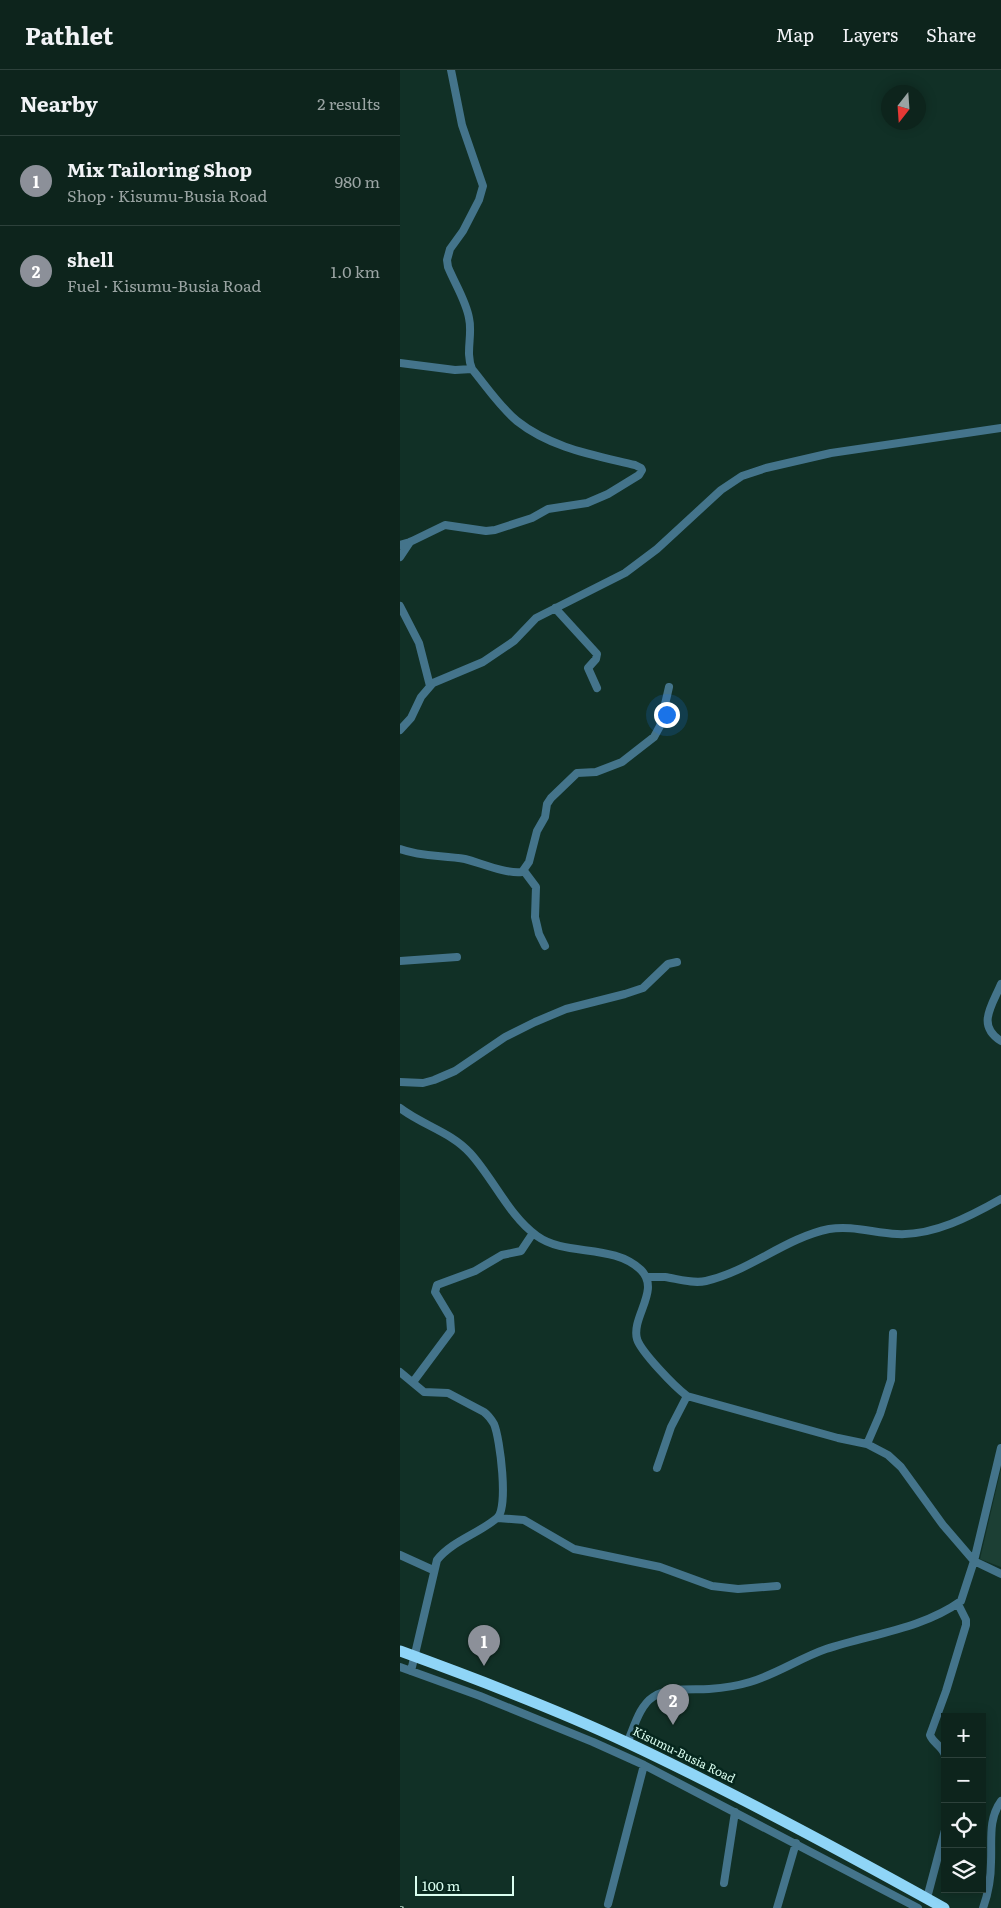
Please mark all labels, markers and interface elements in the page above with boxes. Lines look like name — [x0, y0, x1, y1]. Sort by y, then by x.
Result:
text: Pathlet — [25, 17, 113, 52]
text: Map — [776, 21, 814, 48]
text: Layers — [842, 21, 898, 48]
text: Share — [926, 21, 976, 48]
north arrow — [881, 85, 926, 130]
text: Nearby — [20, 87, 98, 118]
text: 2 results — [317, 91, 380, 115]
text: Mix Tailoring Shop — [67, 155, 252, 183]
text: 1 — [33, 169, 39, 193]
text: 980 m — [335, 169, 380, 193]
text: Shop · Kisumu-Busia Road — [67, 183, 267, 207]
text: shell — [67, 245, 114, 273]
text: 2 — [32, 259, 40, 283]
text: 1.0 km — [331, 259, 380, 283]
text: Fuel · Kisumu-Busia Road — [67, 273, 261, 297]
your location — [654, 702, 680, 728]
pin: 1 — [468, 1625, 500, 1666]
pin: 2 — [657, 1684, 689, 1725]
map controls — [941, 1713, 986, 1893]
button: + — [941, 1713, 986, 1758]
street label: Kisumu-Busia Road — [630, 1721, 739, 1787]
button: − — [941, 1758, 986, 1803]
button: locate — [941, 1803, 986, 1848]
button: layers — [941, 1848, 986, 1893]
scale bar — [415, 1873, 514, 1896]
text: 100 m — [422, 1875, 460, 1895]

